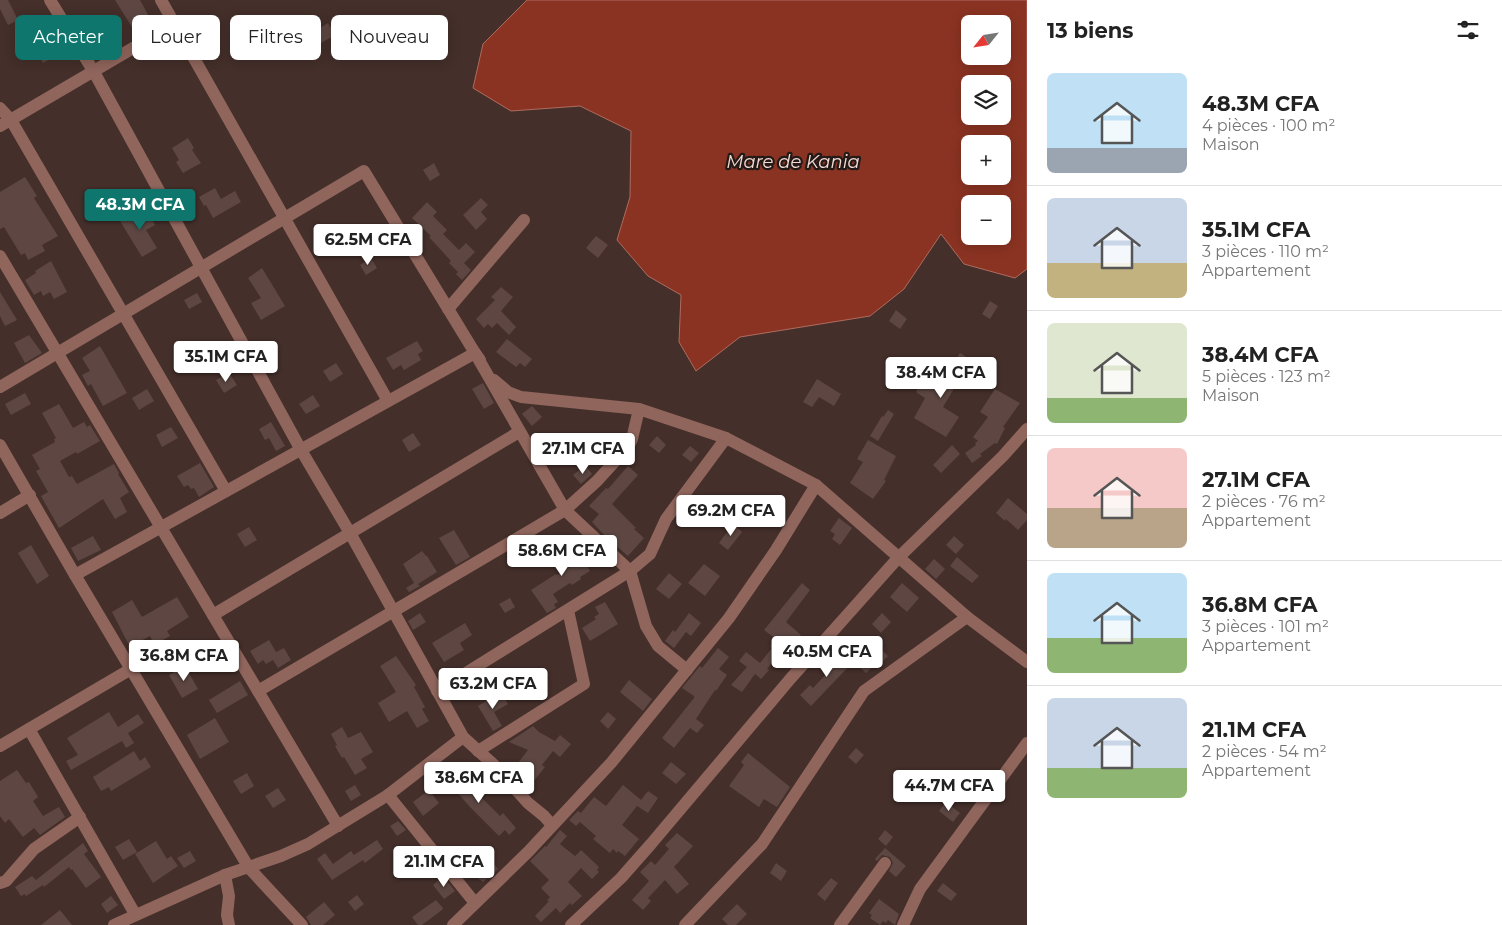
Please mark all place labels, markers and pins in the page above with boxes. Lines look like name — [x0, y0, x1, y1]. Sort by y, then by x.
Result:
pin: 48.3M CFA — [83, 188, 197, 231]
pin: 62.5M CFA — [311, 224, 425, 266]
pin: 35.1M CFA — [169, 340, 283, 383]
pin: 38.4M CFA — [884, 356, 998, 399]
pin: 27.1M CFA — [526, 432, 640, 475]
pin: 69.2M CFA — [674, 494, 788, 537]
pin: 58.6M CFA — [505, 534, 619, 577]
pin: 40.5M CFA — [770, 636, 884, 678]
pin: 36.8M CFA — [127, 640, 241, 682]
pin: 63.2M CFA — [436, 668, 550, 710]
pin: 38.6M CFA — [422, 762, 536, 804]
pin: 44.7M CFA — [892, 770, 1006, 812]
pin: 21.1M CFA — [387, 846, 501, 888]

